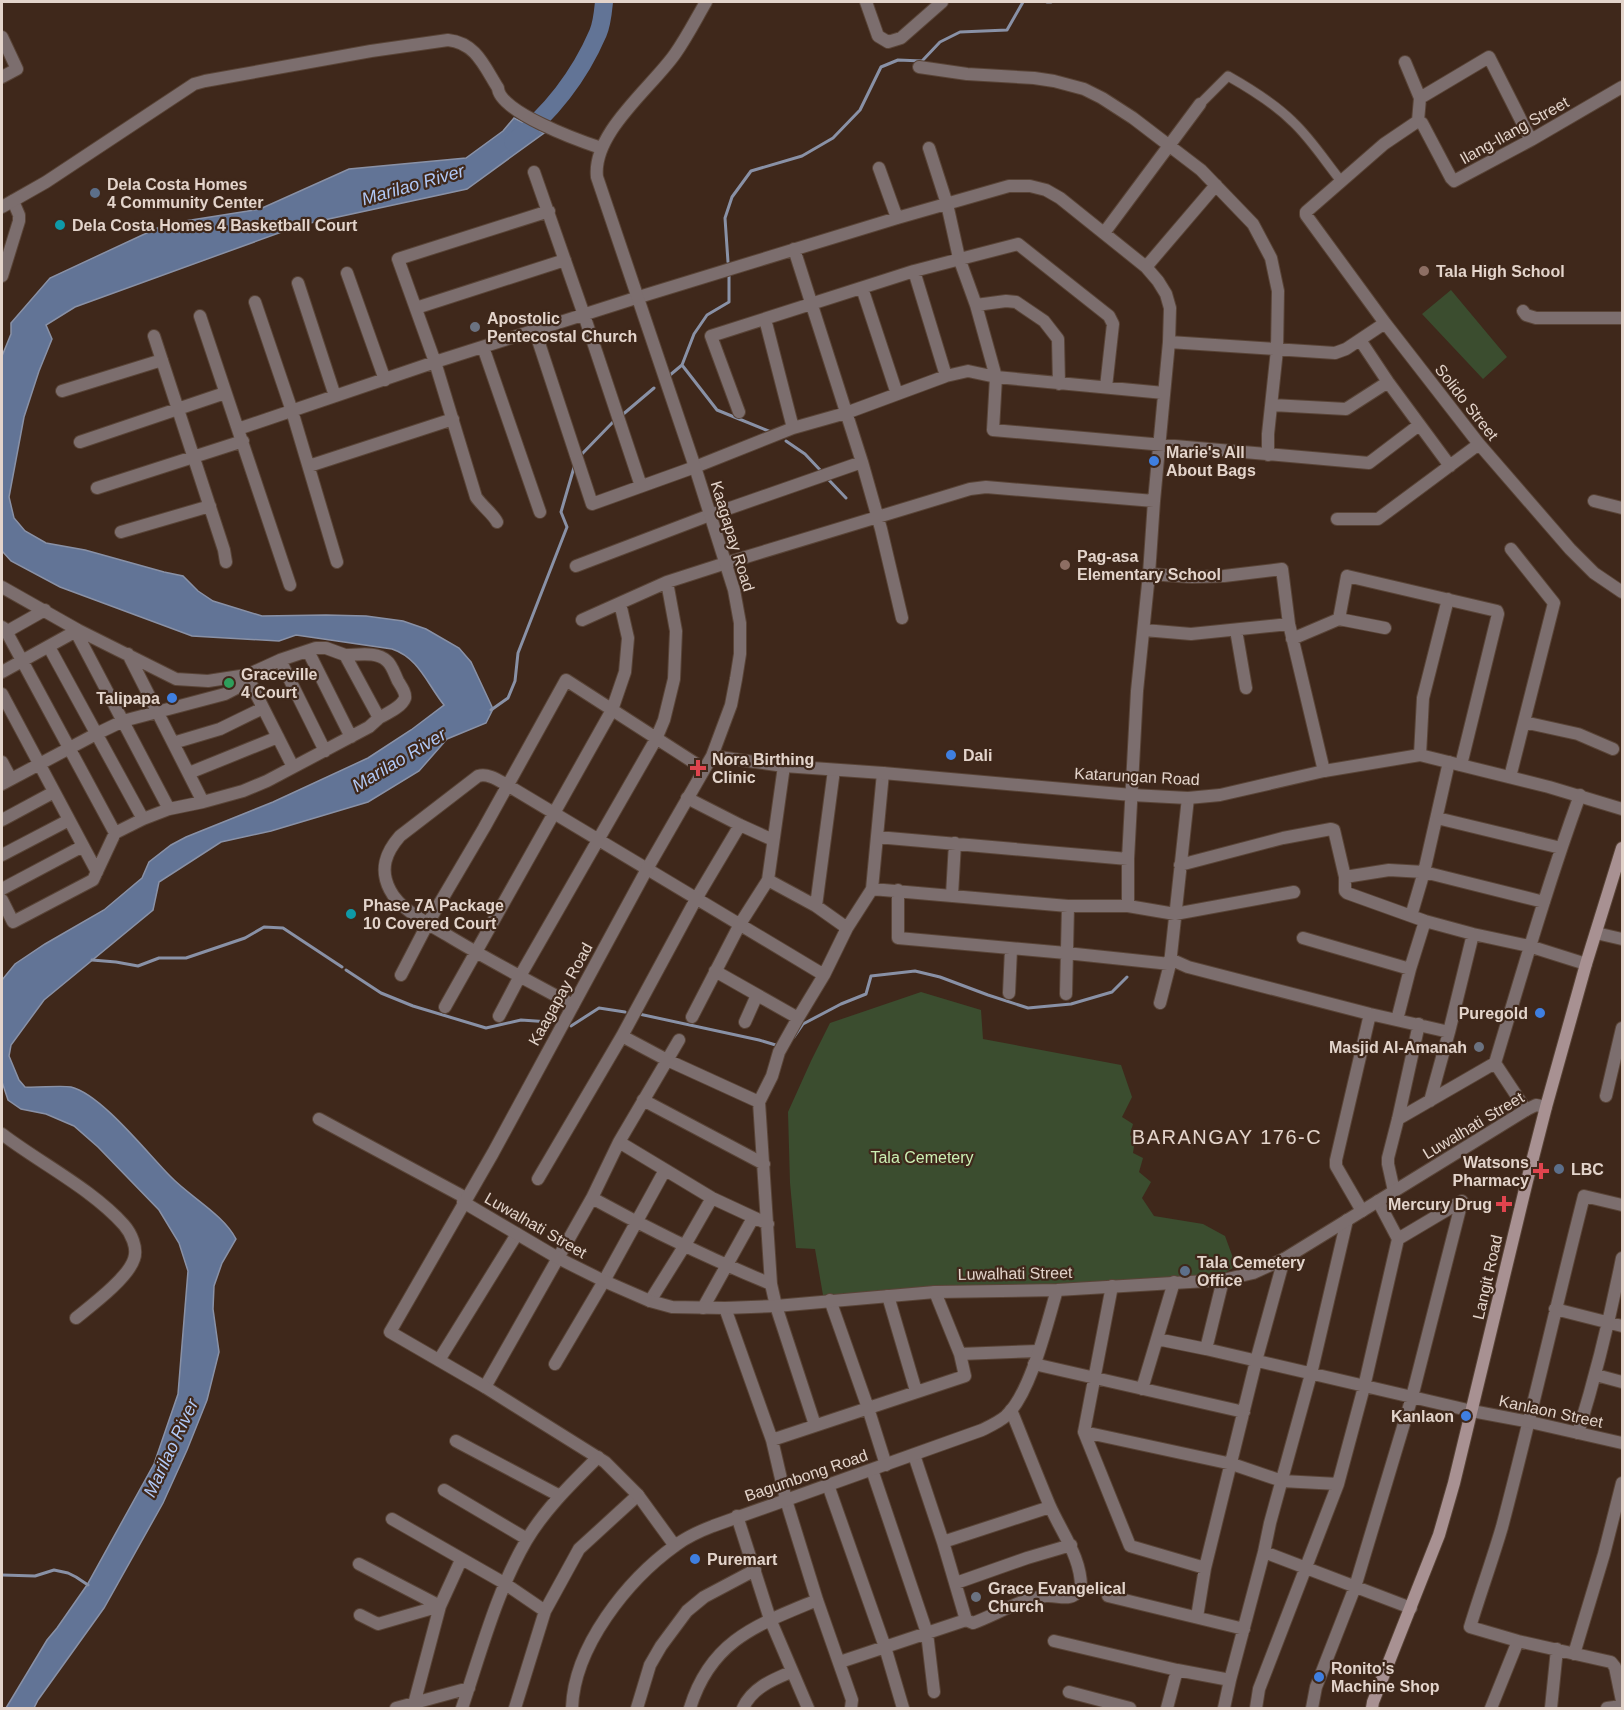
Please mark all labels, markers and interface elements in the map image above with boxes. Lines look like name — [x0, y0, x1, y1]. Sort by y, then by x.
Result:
street label: Ilang-Ilang Street — [1457, 93, 1572, 167]
water label: Marilao River — [359, 160, 468, 209]
place label: Dela Costa Homes 4 Community Center — [107, 176, 263, 211]
marker: Dela Costa Homes 4 Community Center — [88, 186, 102, 200]
place label: Dela Costa Homes 4 Basketball Court — [72, 217, 358, 234]
marker: Dela Costa Homes 4 Basketball Court — [53, 218, 67, 232]
place label: Tala High School — [1436, 263, 1565, 280]
marker: Tala High School — [1417, 264, 1431, 278]
place label: Apostolic Pentecostal Church — [487, 310, 637, 345]
marker: Apostolic Pentecostal Church — [468, 320, 482, 334]
street label: Solido Street — [1432, 361, 1502, 444]
place label: Marie's All About Bags — [1166, 444, 1256, 479]
marker: Marie's All About Bags — [1147, 454, 1161, 468]
street label: Kaagapay Road — [708, 479, 757, 594]
place label: Pag-asa Elementary School — [1077, 548, 1221, 583]
marker: Pag-asa Elementary School — [1058, 558, 1072, 572]
place label: Graceville 4 Court — [241, 666, 318, 701]
marker: Graceville 4 Court — [222, 676, 236, 690]
place label: Talipapa — [96, 690, 160, 707]
marker: Talipapa — [165, 691, 179, 705]
water label: Marilao River — [348, 724, 450, 796]
place label: Dali — [963, 747, 992, 764]
marker: Dali — [944, 748, 958, 762]
place label: Nora Birthing Clinic — [712, 751, 814, 786]
marker: Nora Birthing Clinic — [689, 759, 707, 777]
street label: Katarungan Road — [1074, 765, 1200, 788]
place label: Phase 7A Package 10 Covered Court — [363, 897, 504, 932]
marker: Phase 7A Package 10 Covered Court — [344, 907, 358, 921]
street label: Kaagapay Road — [525, 940, 596, 1049]
place label: Puregold — [1459, 1005, 1528, 1022]
marker: Puregold — [1533, 1006, 1547, 1020]
place label: Masjid Al-Amanah — [1329, 1039, 1467, 1056]
marker: Masjid Al-Amanah — [1472, 1040, 1486, 1054]
street label: Luwalhati Street — [1420, 1088, 1527, 1162]
district label: BARANGAY 176-C — [1132, 1126, 1322, 1148]
park label: Tala Cemetery — [870, 1149, 974, 1166]
place label: Watsons Pharmacy — [1453, 1154, 1529, 1189]
place label: LBC — [1571, 1161, 1604, 1178]
marker: LBC — [1552, 1162, 1566, 1176]
marker: Watsons Pharmacy — [1534, 1164, 1548, 1178]
street label: Luwalhati Street — [482, 1189, 590, 1262]
place label: Mercury Drug — [1388, 1196, 1492, 1213]
marker: Mercury Drug — [1497, 1197, 1511, 1211]
street label: Langit Road — [1469, 1233, 1505, 1321]
place label: Tala Cemetery Office — [1197, 1254, 1305, 1289]
street label: Luwalhati Street — [958, 1264, 1073, 1283]
marker: Tala Cemetery Office — [1178, 1264, 1192, 1278]
street label: Kanlaon Street — [1497, 1392, 1605, 1431]
water label: Marilao River — [140, 1395, 203, 1500]
place label: Kanlaon — [1391, 1408, 1454, 1425]
marker: Kanlaon — [1459, 1409, 1473, 1423]
street label: Bagumbong Road — [742, 1446, 870, 1505]
place label: Puremart — [707, 1551, 778, 1568]
marker: Puremart — [688, 1552, 702, 1566]
place label: Grace Evangelical Church — [988, 1580, 1126, 1615]
marker: Grace Evangelical Church — [969, 1590, 983, 1604]
place label: Ronito's Machine Shop — [1331, 1660, 1440, 1695]
marker: Ronito's Machine Shop — [1312, 1670, 1326, 1684]

